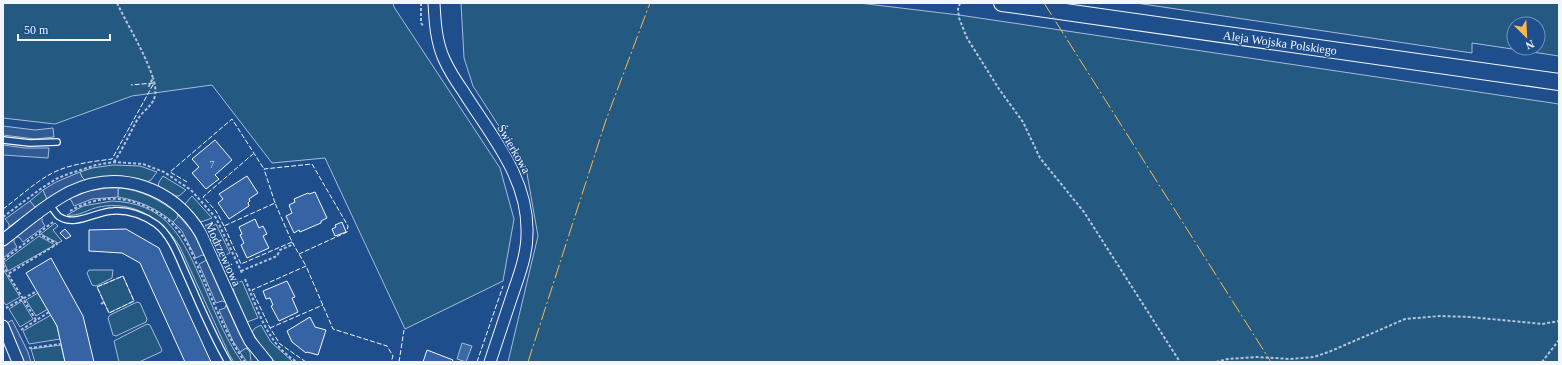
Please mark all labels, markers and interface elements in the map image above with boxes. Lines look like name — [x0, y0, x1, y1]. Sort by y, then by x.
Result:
scale bar — [18, 16, 110, 42]
north arrow — [1506, 16, 1546, 56]
text: 50 m — [24, 23, 49, 37]
street label: Aleja Wojska Polskiego — [1222, 28, 1338, 58]
text: N — [1524, 38, 1536, 52]
street label: Świerkowa — [494, 122, 534, 176]
house number: 7 — [210, 159, 215, 170]
street label: Modrzewiowa — [202, 220, 244, 289]

